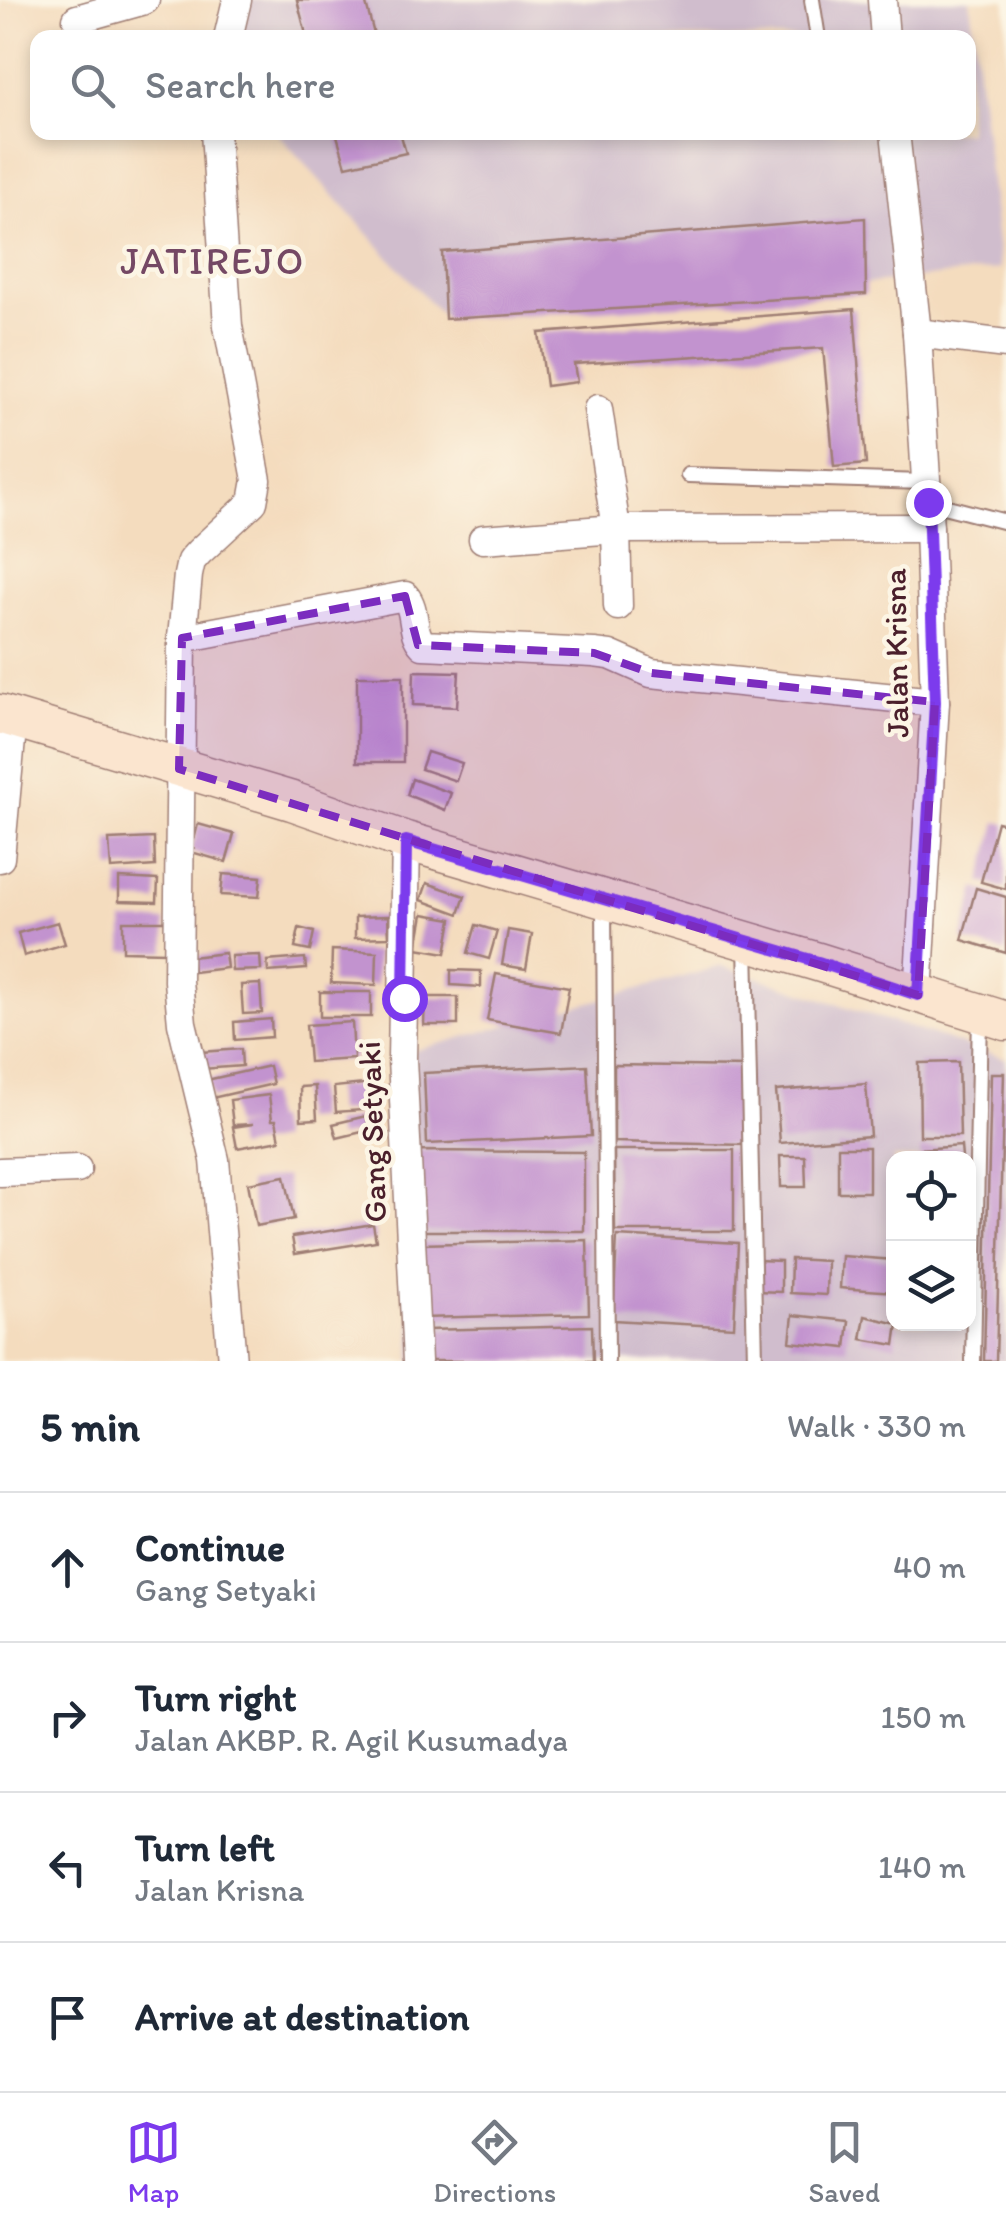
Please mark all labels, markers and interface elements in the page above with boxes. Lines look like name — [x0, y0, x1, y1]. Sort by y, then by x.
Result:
search box — [30, 30, 976, 140]
icon: search — [65, 58, 120, 113]
text: Search here — [145, 62, 336, 108]
district label: JATIREJO — [120, 238, 306, 284]
route end — [906, 480, 952, 526]
street label: Jalan Krisna — [876, 568, 916, 738]
route start — [382, 976, 428, 1022]
street label: Gang Setyaki — [350, 1041, 394, 1223]
map controls — [886, 1151, 976, 1331]
button: locate — [886, 1151, 976, 1241]
button: layers — [886, 1241, 976, 1331]
text: 5 min — [40, 1401, 140, 1452]
text: Walk · 330 m — [787, 1407, 966, 1445]
text: Continue — [135, 1525, 285, 1571]
icon: ahead — [40, 1540, 95, 1595]
text: 40 m — [893, 1548, 966, 1586]
text: Gang Setyaki — [135, 1571, 317, 1609]
text: Turn right — [135, 1675, 297, 1721]
icon: right — [40, 1690, 95, 1745]
text: 150 m — [881, 1698, 966, 1736]
text: Jalan AKBP. R. Agil Kusumadya — [135, 1721, 568, 1759]
text: Turn left — [135, 1825, 275, 1871]
icon: left — [40, 1840, 95, 1895]
text: 140 m — [878, 1848, 966, 1886]
text: Jalan Krisna — [135, 1871, 305, 1909]
icon: arrive — [40, 1990, 95, 2045]
text: Arrive at destination — [135, 1994, 470, 2040]
tab: Map — [126, 2115, 181, 2209]
tab: Directions — [433, 2115, 556, 2209]
tab: Saved — [808, 2115, 880, 2209]

